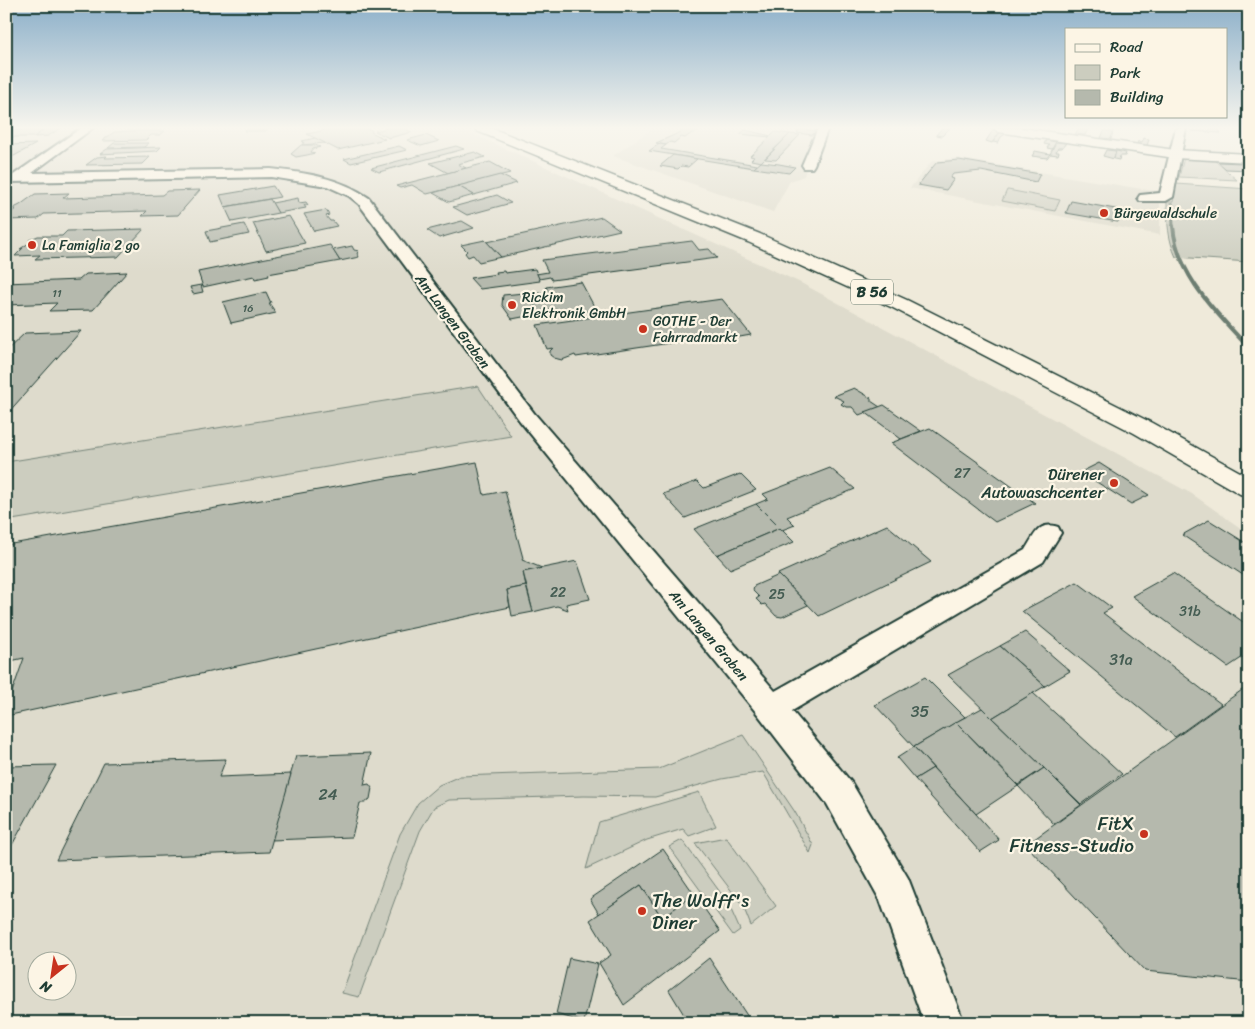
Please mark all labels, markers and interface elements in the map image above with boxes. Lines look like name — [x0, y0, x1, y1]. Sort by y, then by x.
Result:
legend — [1065, 28, 1228, 118]
text: Road — [1110, 34, 1143, 60]
text: Park — [1110, 60, 1141, 86]
text: Building — [1110, 84, 1164, 110]
place label: Bürgewaldschule — [1114, 201, 1217, 226]
marker: Bürgewaldschule — [1098, 207, 1110, 219]
place label: La Famiglia 2 go — [42, 233, 140, 258]
marker: La Famiglia 2 go — [26, 239, 38, 251]
street label: Am Langen Graben — [408, 268, 497, 375]
road number: B 56 — [851, 280, 893, 304]
house number: 11 — [52, 284, 62, 303]
place label: Rickim Elektronik GmbH — [522, 285, 626, 326]
house number: 16 — [243, 299, 253, 318]
marker: Rickim Elektronik GmbH — [506, 299, 518, 311]
place label: GOTHE - Der Fahrradmarkt — [653, 309, 738, 350]
marker: GOTHE - Der Fahrradmarkt — [637, 323, 649, 335]
place label: Dürener Autowaschcenter — [980, 460, 1105, 507]
house number: 27 — [954, 461, 971, 486]
marker: Dürener Autowaschcenter — [1108, 477, 1120, 489]
house number: 22 — [550, 580, 566, 605]
house number: 25 — [769, 582, 786, 607]
street label: Am Langen Graben — [662, 583, 755, 687]
house number: 31b — [1179, 599, 1201, 624]
house number: 31a — [1109, 645, 1133, 674]
house number: 35 — [911, 697, 930, 726]
house number: 24 — [318, 780, 338, 809]
place label: FitX Fitness-Studio — [1009, 807, 1134, 862]
marker: FitX Fitness-Studio — [1138, 828, 1150, 840]
place label: The Wolff's Diner — [652, 884, 749, 939]
marker: The Wolff's Diner — [636, 905, 648, 917]
north arrow — [28, 952, 78, 1002]
text: N — [35, 973, 57, 1001]

